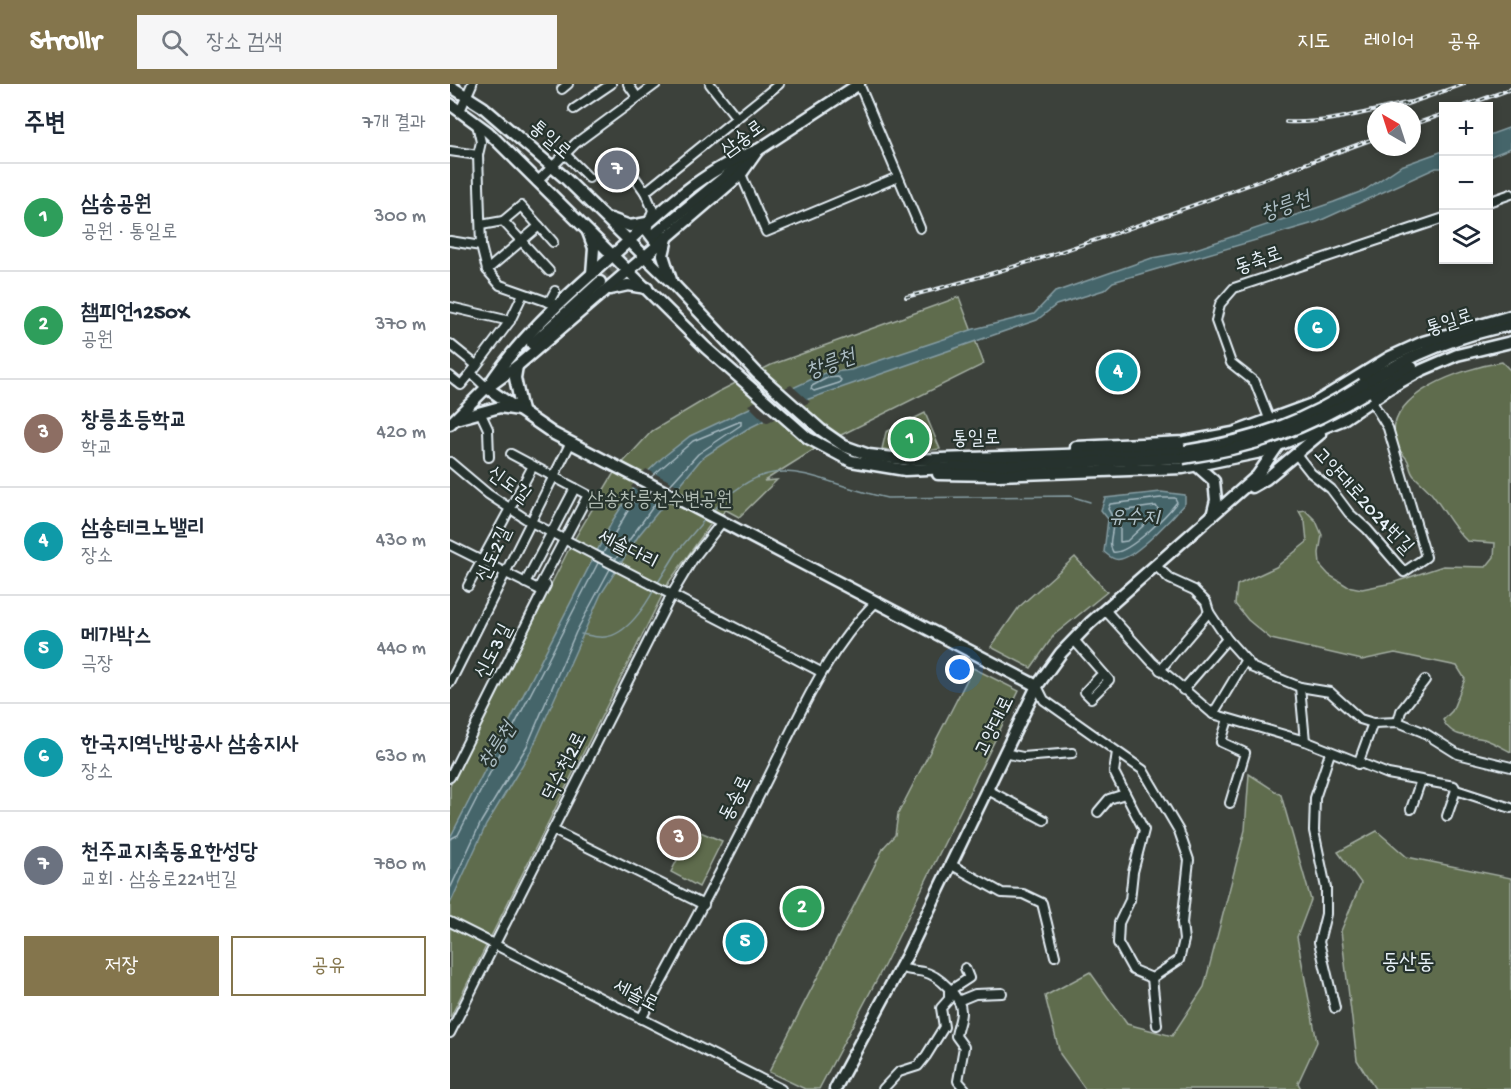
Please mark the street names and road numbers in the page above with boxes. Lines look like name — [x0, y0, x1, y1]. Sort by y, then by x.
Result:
street label: 통일로 — [523, 116, 575, 166]
street label: 삼송로 — [717, 116, 770, 163]
street label: 동축로 — [1232, 243, 1286, 281]
street label: 통일로 — [1423, 306, 1477, 342]
street label: 통일로 — [951, 428, 1001, 452]
street label: 고양대로2024번길 — [1307, 444, 1417, 560]
street label: 신도길 — [482, 463, 534, 509]
street label: 신도2길 — [472, 524, 518, 586]
street label: 세솔다리 — [593, 525, 661, 576]
street label: 신도3길 — [471, 621, 519, 683]
street label: 고양대로 — [972, 693, 1020, 761]
street label: 덕수천2로 — [539, 729, 593, 805]
street label: 동송로 — [715, 772, 758, 826]
street label: 세솔로 — [608, 975, 662, 1018]

